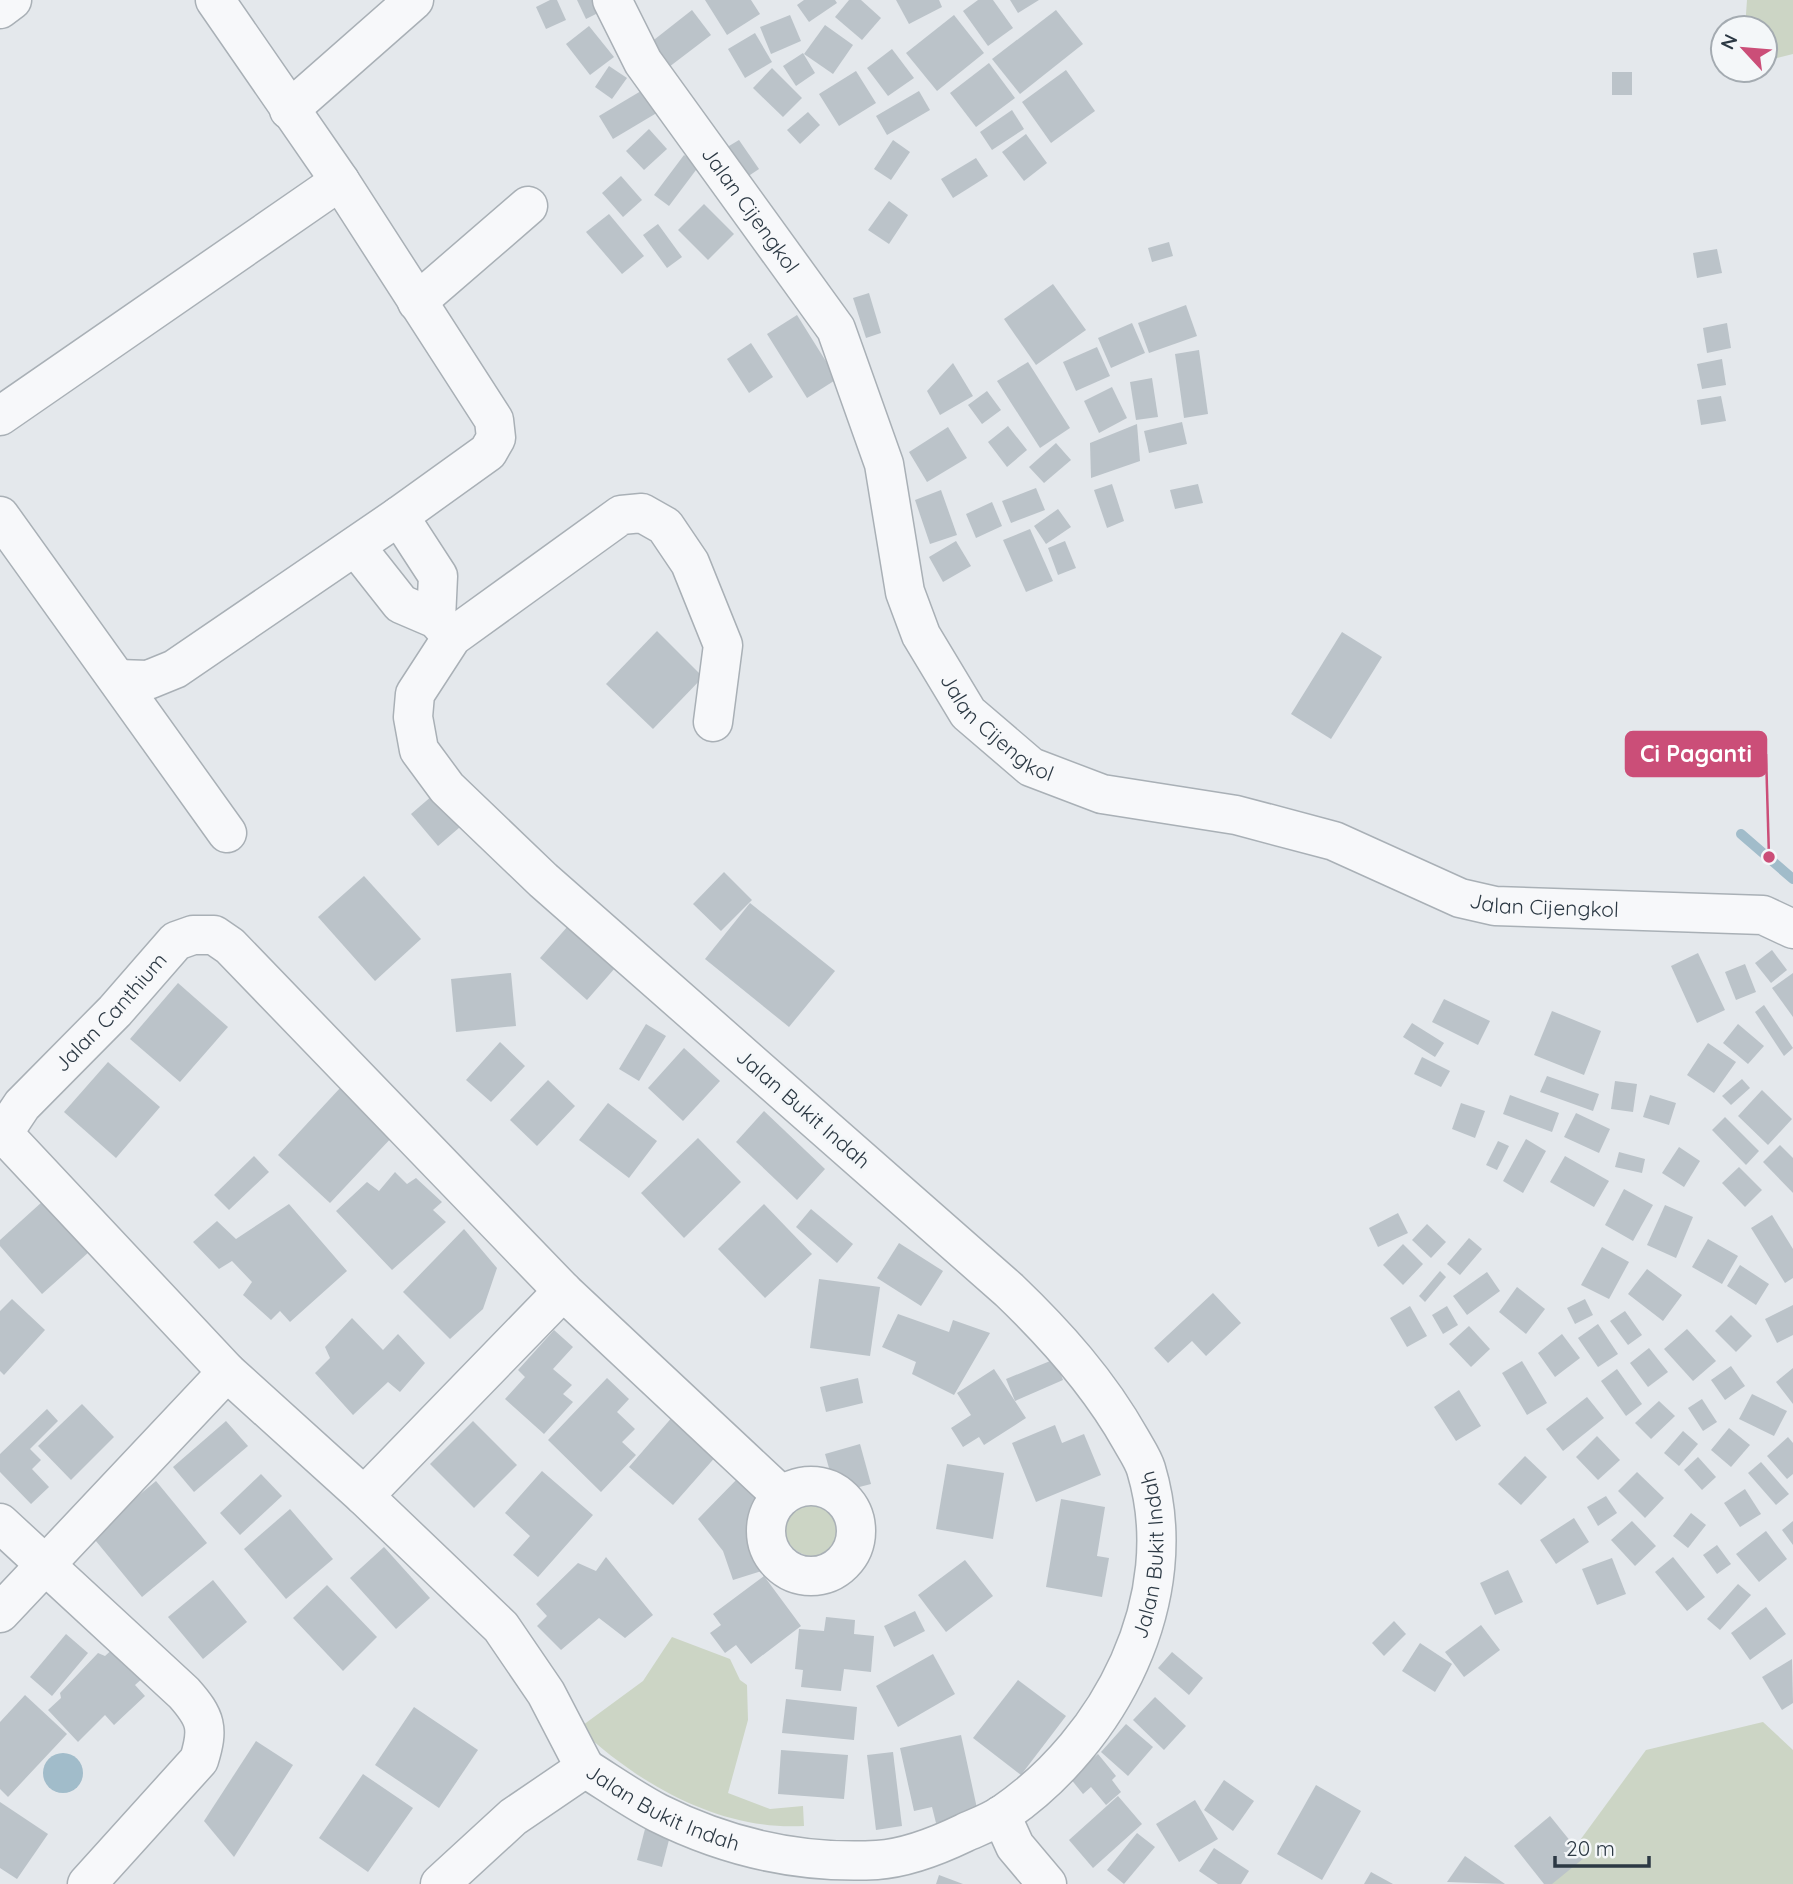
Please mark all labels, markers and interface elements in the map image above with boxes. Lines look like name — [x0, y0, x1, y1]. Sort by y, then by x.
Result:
north arrow — [1709, 14, 1779, 84]
text: N — [1715, 30, 1743, 53]
street label: Jalan Cijengkol — [696, 141, 805, 278]
street label: Jalan Cijengkol — [935, 669, 1058, 786]
callout: Ci Paganti — [1626, 732, 1766, 776]
text: Ci Paganti — [1640, 739, 1752, 768]
street label: Jalan Cijengkol — [1467, 887, 1619, 922]
street label: Jalan Canthium — [48, 947, 172, 1077]
street label: Jalan Bukit Indah — [731, 1043, 876, 1174]
street label: Jalan Bukit Indah — [1126, 1469, 1169, 1642]
street label: Jalan Bukit Indah — [581, 1758, 743, 1856]
scale bar — [1555, 1825, 1650, 1869]
text: 20 m — [1566, 1835, 1615, 1861]

